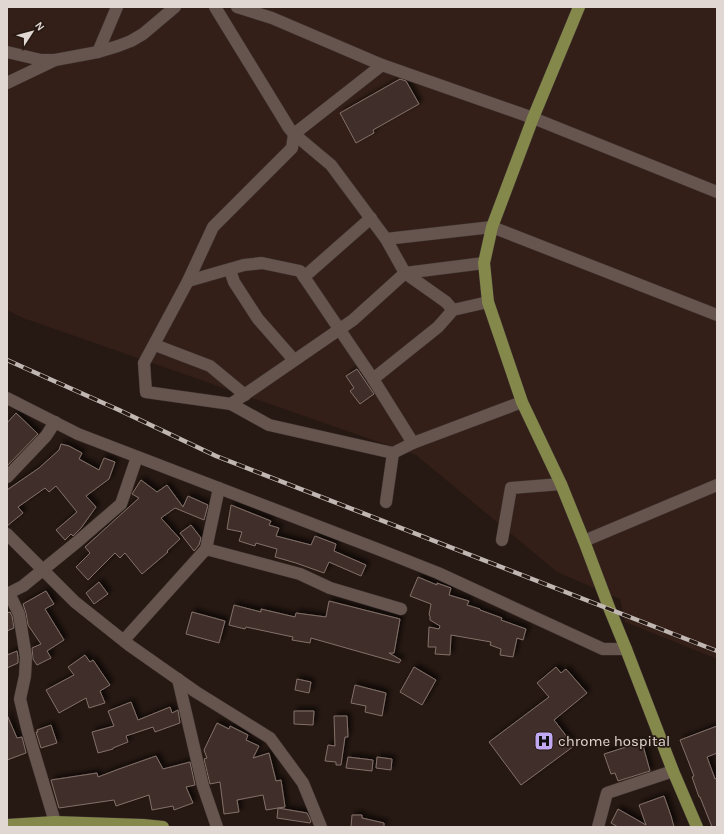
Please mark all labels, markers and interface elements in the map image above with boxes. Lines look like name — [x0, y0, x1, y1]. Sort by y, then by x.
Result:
north arrow — [12, 12, 52, 52]
text: N — [32, 19, 47, 33]
hospital icon: chrome hospital — [533, 730, 555, 752]
place label: chrome hospital — [558, 732, 670, 750]

